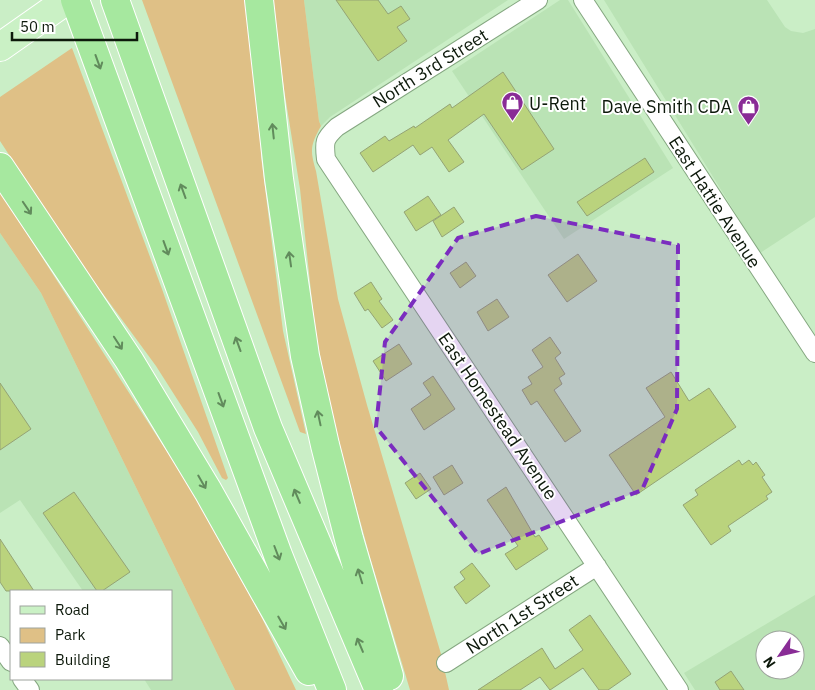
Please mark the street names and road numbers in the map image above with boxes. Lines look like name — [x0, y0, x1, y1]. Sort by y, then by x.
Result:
street label: North 3rd Street — [368, 23, 492, 113]
street label: East Hattie Avenue — [664, 132, 766, 272]
street label: East Homestead Avenue — [433, 328, 563, 504]
street label: North 1st Street — [461, 569, 583, 659]

